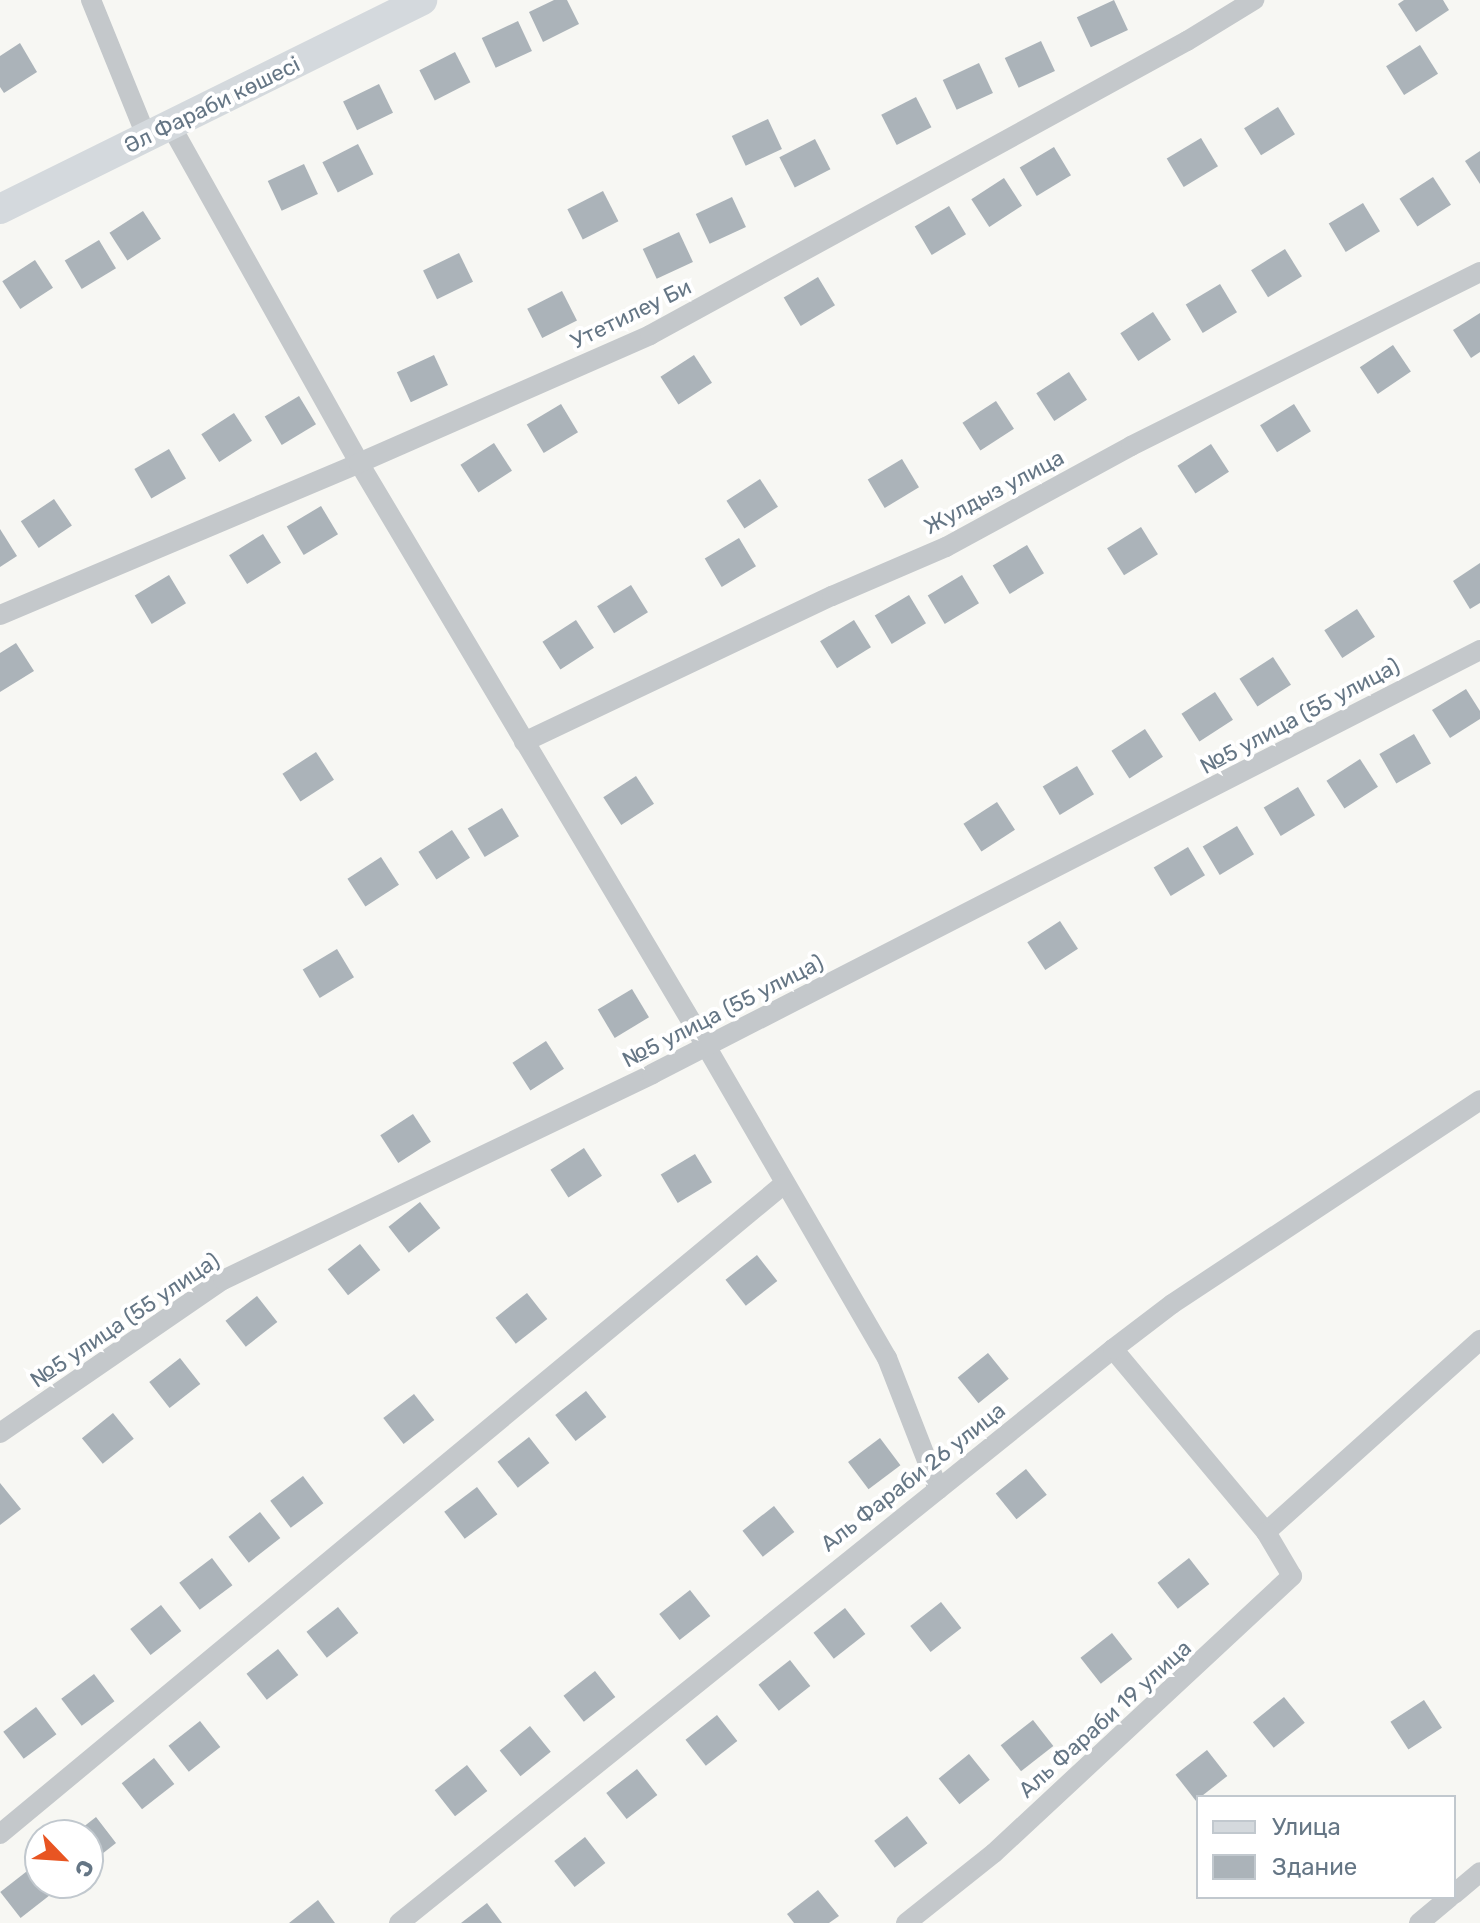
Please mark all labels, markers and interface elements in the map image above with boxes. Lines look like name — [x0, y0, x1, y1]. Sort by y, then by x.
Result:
street label: Әл Фараби көшесі — [120, 51, 304, 159]
street label: Утетилеу Би — [566, 273, 696, 355]
street label: Жулдыз улица — [920, 444, 1068, 540]
street label: №5 улица (55 улица) — [1196, 652, 1404, 780]
street label: №5 улица (55 улица) — [618, 949, 828, 1073]
street label: №5 улица (55 улица) — [26, 1247, 224, 1393]
street label: Аль Фараби 26 улица — [816, 1397, 1010, 1557]
street label: Аль Фараби 19 улица — [1013, 1635, 1197, 1803]
legend — [1196, 1795, 1456, 1899]
text: Улица — [1272, 1813, 1341, 1841]
north arrow — [24, 1819, 104, 1899]
text: Здание — [1272, 1853, 1357, 1881]
text: С — [69, 1856, 100, 1881]

